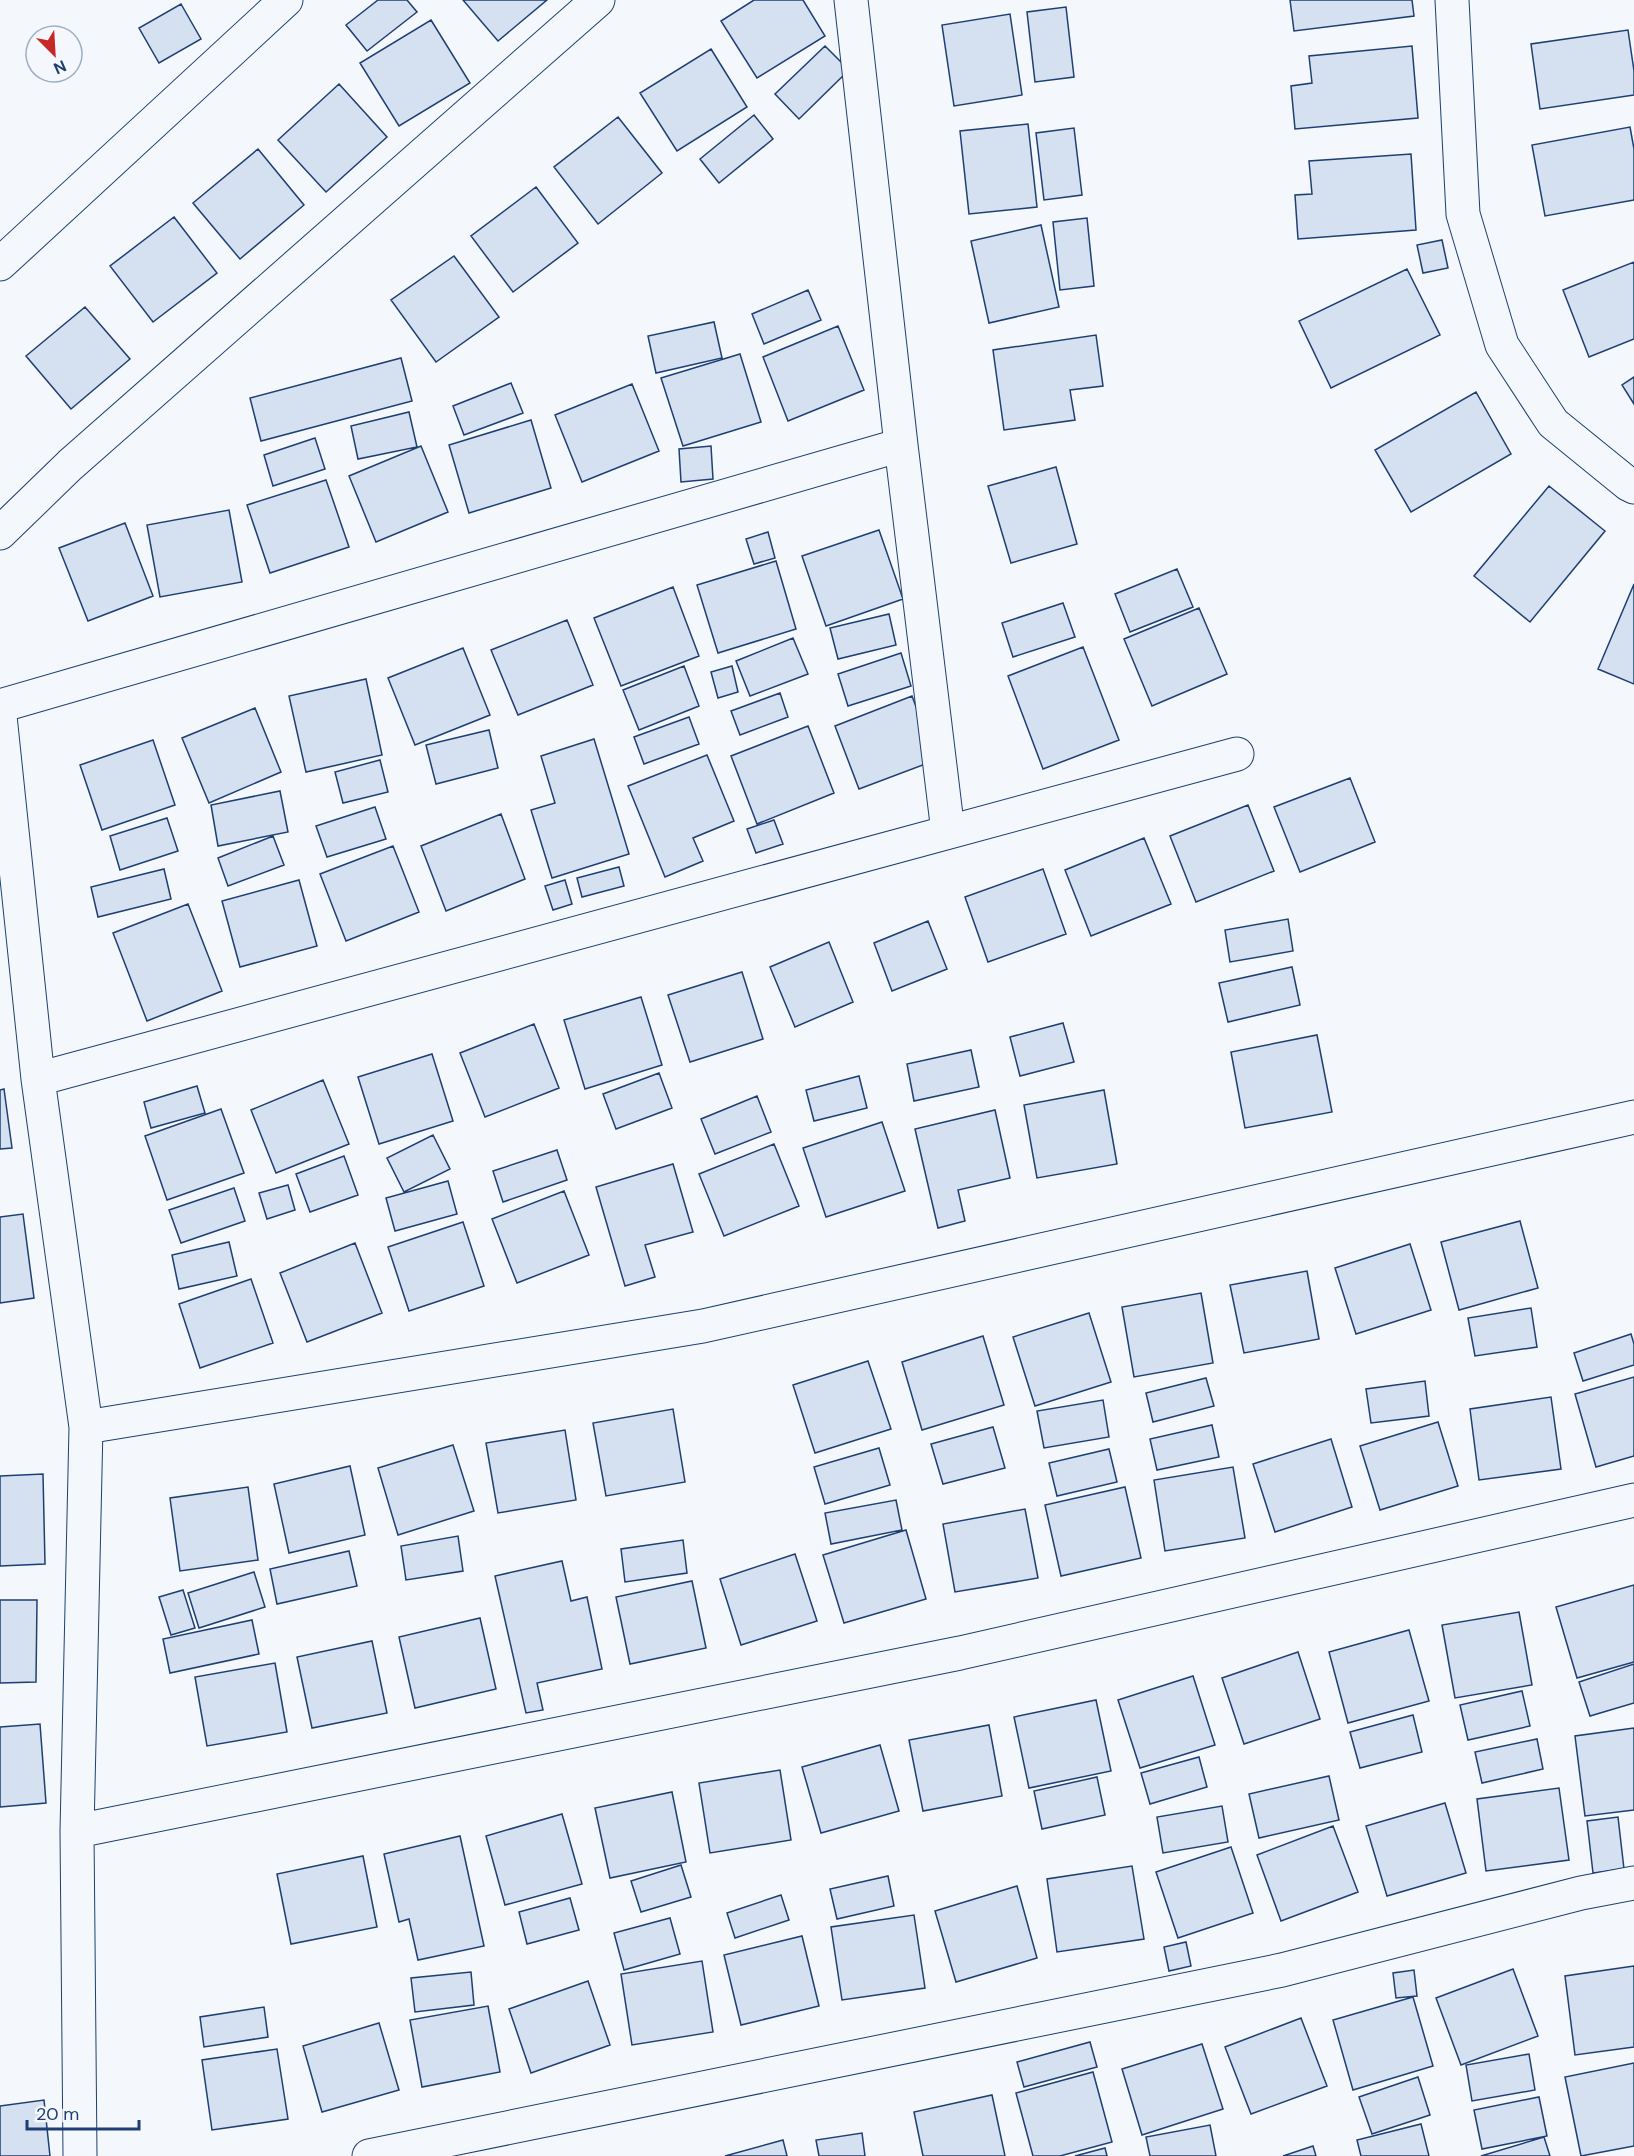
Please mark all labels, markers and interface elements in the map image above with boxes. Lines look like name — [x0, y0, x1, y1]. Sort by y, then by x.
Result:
north arrow — [24, 24, 84, 84]
text: N — [50, 55, 69, 79]
scale bar — [27, 2093, 140, 2131]
text: 20 m — [36, 2102, 79, 2126]

